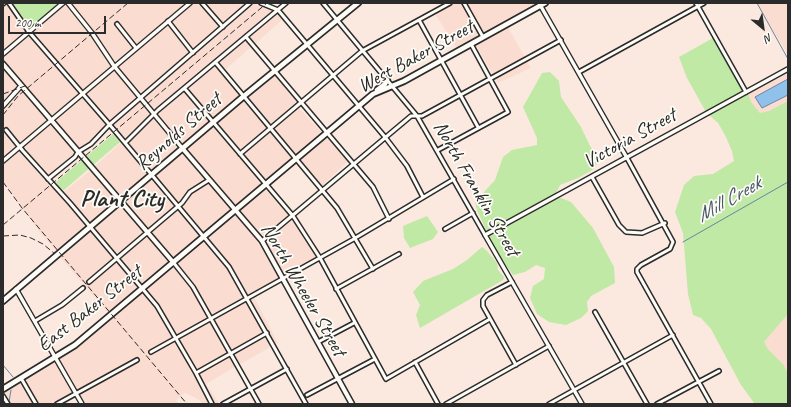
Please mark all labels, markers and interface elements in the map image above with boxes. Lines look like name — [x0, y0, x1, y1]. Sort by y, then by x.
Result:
scale bar — [10, 8, 108, 34]
north arrow — [743, 8, 783, 48]
text: 200 m — [15, 15, 41, 31]
street label: West Baker Street — [354, 15, 478, 99]
text: N — [762, 31, 775, 46]
street label: Reynolds Street — [131, 88, 227, 176]
street label: Victoria Street — [579, 104, 681, 174]
street label: North Franklin Street — [428, 117, 524, 261]
water label: Mill Creek — [692, 172, 766, 228]
district label: Plant City — [80, 186, 164, 214]
street label: North Wheeler Street — [255, 219, 351, 361]
street label: East Baker Street — [33, 261, 147, 357]

